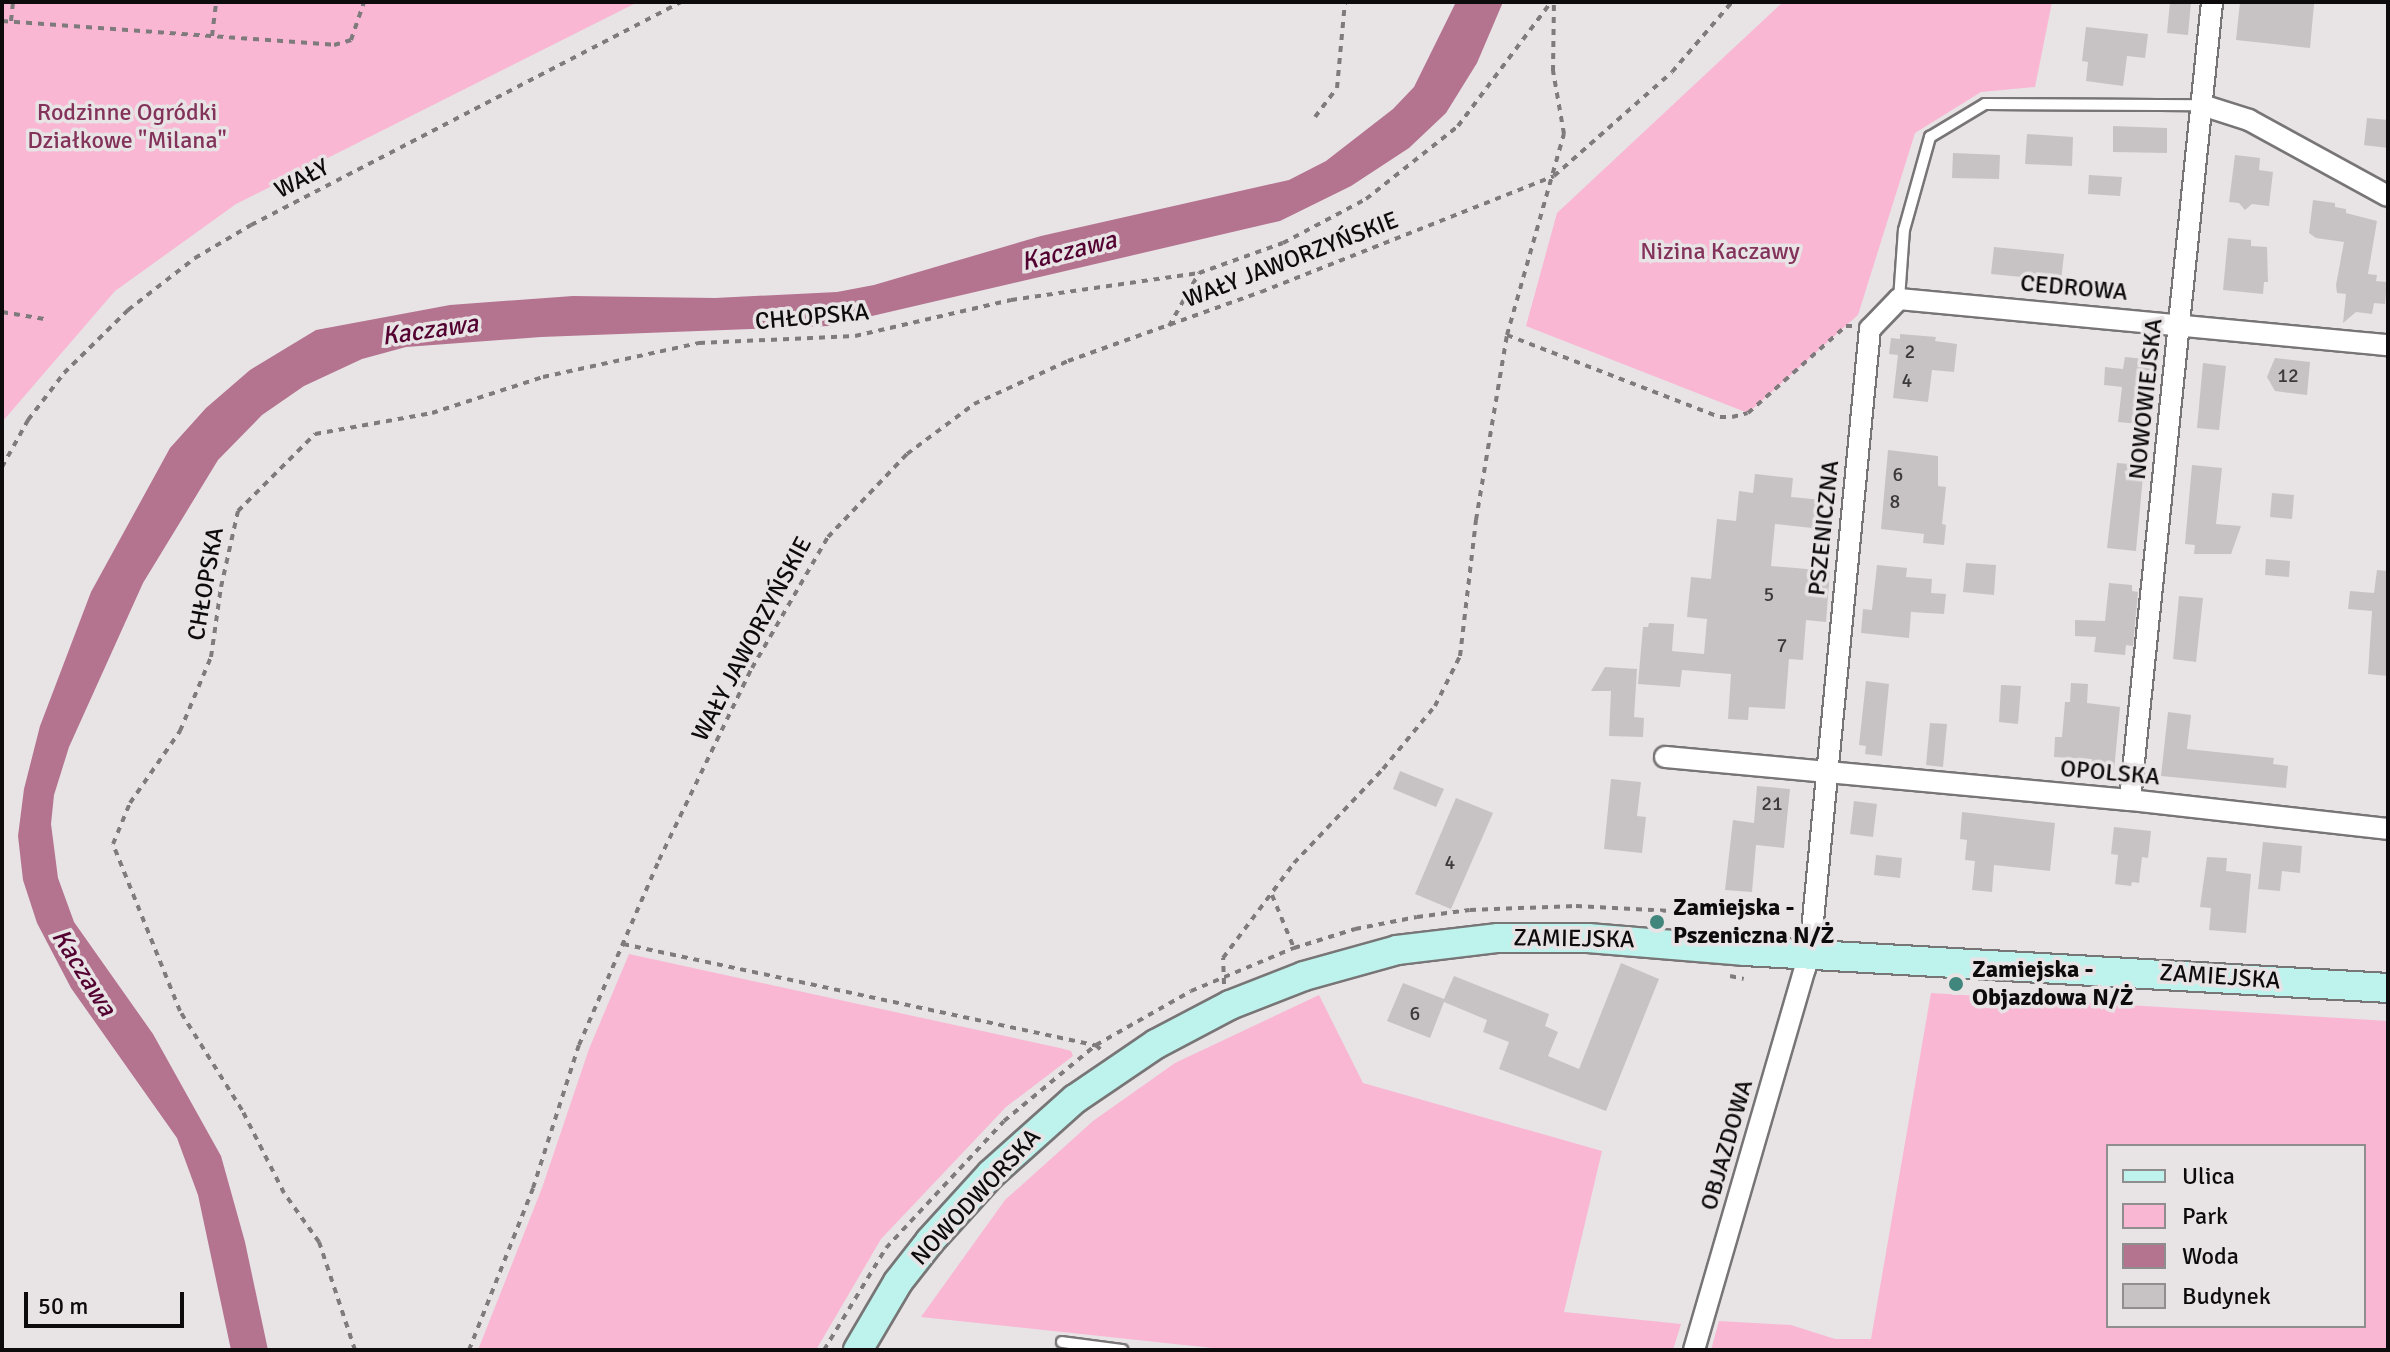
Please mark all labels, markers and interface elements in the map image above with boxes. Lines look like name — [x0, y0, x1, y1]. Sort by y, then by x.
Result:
park label: Rodzinne Ogródki Działkowe "Milana" — [27, 99, 227, 155]
street label: WAŁY — [270, 153, 334, 205]
street label: WAŁY JAWORZYŃSKIE — [1180, 206, 1402, 314]
water label: Kaczawa — [1018, 225, 1120, 279]
park label: Nizina Kaczawy — [1640, 238, 1800, 266]
street label: CEDROWA — [2019, 269, 2129, 307]
street label: CHŁOPSKA — [754, 298, 870, 336]
water label: Kaczawa — [380, 309, 480, 353]
street label: NOWOWIEJSKA — [2123, 317, 2169, 481]
house number: 2 — [1905, 339, 1915, 363]
house number: 12 — [2277, 363, 2299, 387]
house number: 4 — [1902, 368, 1912, 392]
street label: PSZENICZNA — [1803, 459, 1845, 597]
house number: 6 — [1893, 462, 1903, 486]
house number: 8 — [1890, 489, 1900, 513]
street label: CHŁOPSKA — [182, 525, 230, 643]
street label: WAŁY JAWORZYŃSKIE — [686, 532, 818, 746]
house number: 5 — [1764, 582, 1774, 606]
house number: 7 — [1777, 633, 1787, 657]
street label: OPOLSKA — [2059, 754, 2161, 792]
house number: 21 — [1761, 791, 1783, 815]
house number: 4 — [1445, 850, 1455, 874]
place label: Zamiejska - Pszeniczna N/Ż — [1673, 894, 1834, 950]
marker: Zamiejska - Pszeniczna N/Ż — [1648, 913, 1666, 931]
water label: Kaczawa — [44, 924, 122, 1022]
street label: ZAMIEJSKA — [1513, 924, 1635, 954]
place label: Zamiejska - Objazdowa N/Ż — [1972, 956, 2134, 1012]
street label: ZAMIEJSKA — [2159, 958, 2281, 996]
marker: Zamiejska - Objazdowa N/Ż — [1947, 975, 1965, 993]
house number: 6 — [1410, 1001, 1420, 1025]
street label: OBJAZDOWA — [1695, 1076, 1759, 1214]
street label: NOWODWORSKA — [905, 1123, 1047, 1271]
legend — [2106, 1144, 2366, 1328]
text: Ulica — [2182, 1161, 2235, 1191]
text: Park — [2182, 1201, 2228, 1231]
text: Woda — [2182, 1241, 2239, 1271]
scale bar — [28, 1276, 188, 1326]
text: Budynek — [2182, 1281, 2271, 1311]
text: 50 m — [38, 1291, 88, 1321]

